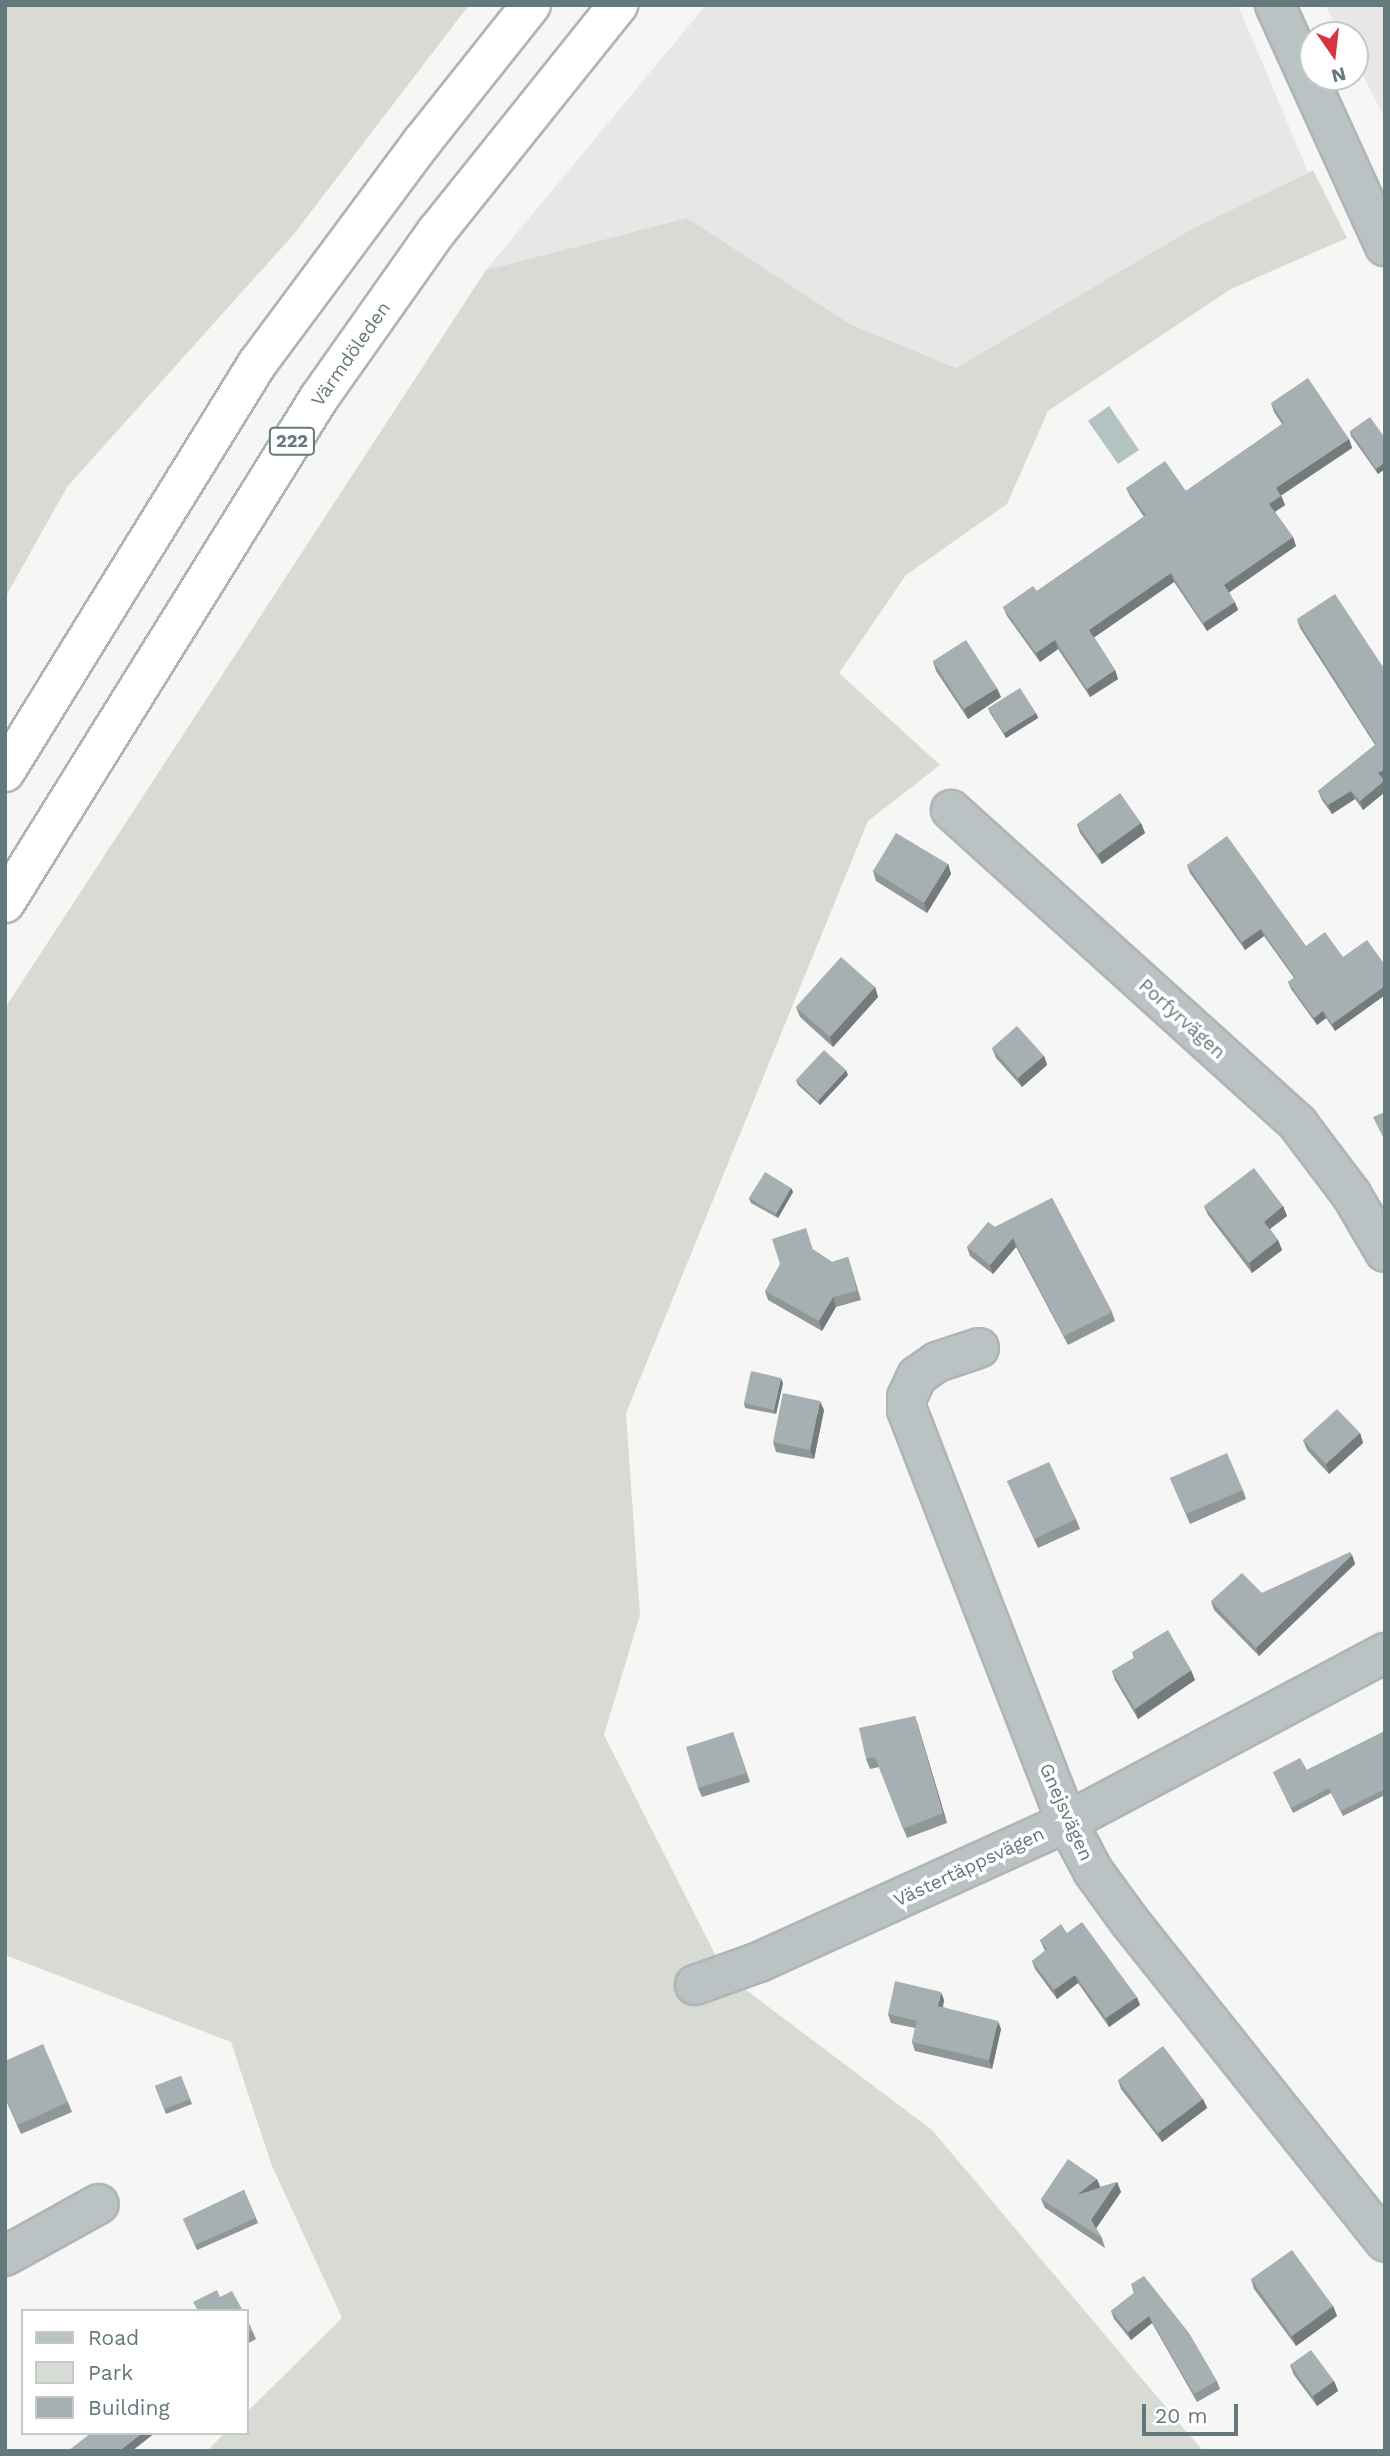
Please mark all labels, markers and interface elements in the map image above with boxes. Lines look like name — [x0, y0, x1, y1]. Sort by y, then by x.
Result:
north arrow — [1299, 21, 1369, 91]
text: N — [1329, 62, 1348, 88]
street label: Värmdöleden — [307, 297, 395, 411]
road number: 222 — [268, 426, 316, 456]
street label: Porfyrvägen — [1134, 974, 1230, 1064]
street label: Gnejsvägen — [1034, 1760, 1098, 1864]
street label: Västertäppsvägen — [890, 1822, 1048, 1912]
legend — [21, 2309, 248, 2435]
text: Road — [88, 2325, 139, 2350]
text: Park — [88, 2360, 133, 2385]
scale bar — [1145, 2390, 1241, 2434]
text: Building — [88, 2395, 170, 2420]
text: 20 m — [1155, 2403, 1207, 2428]

